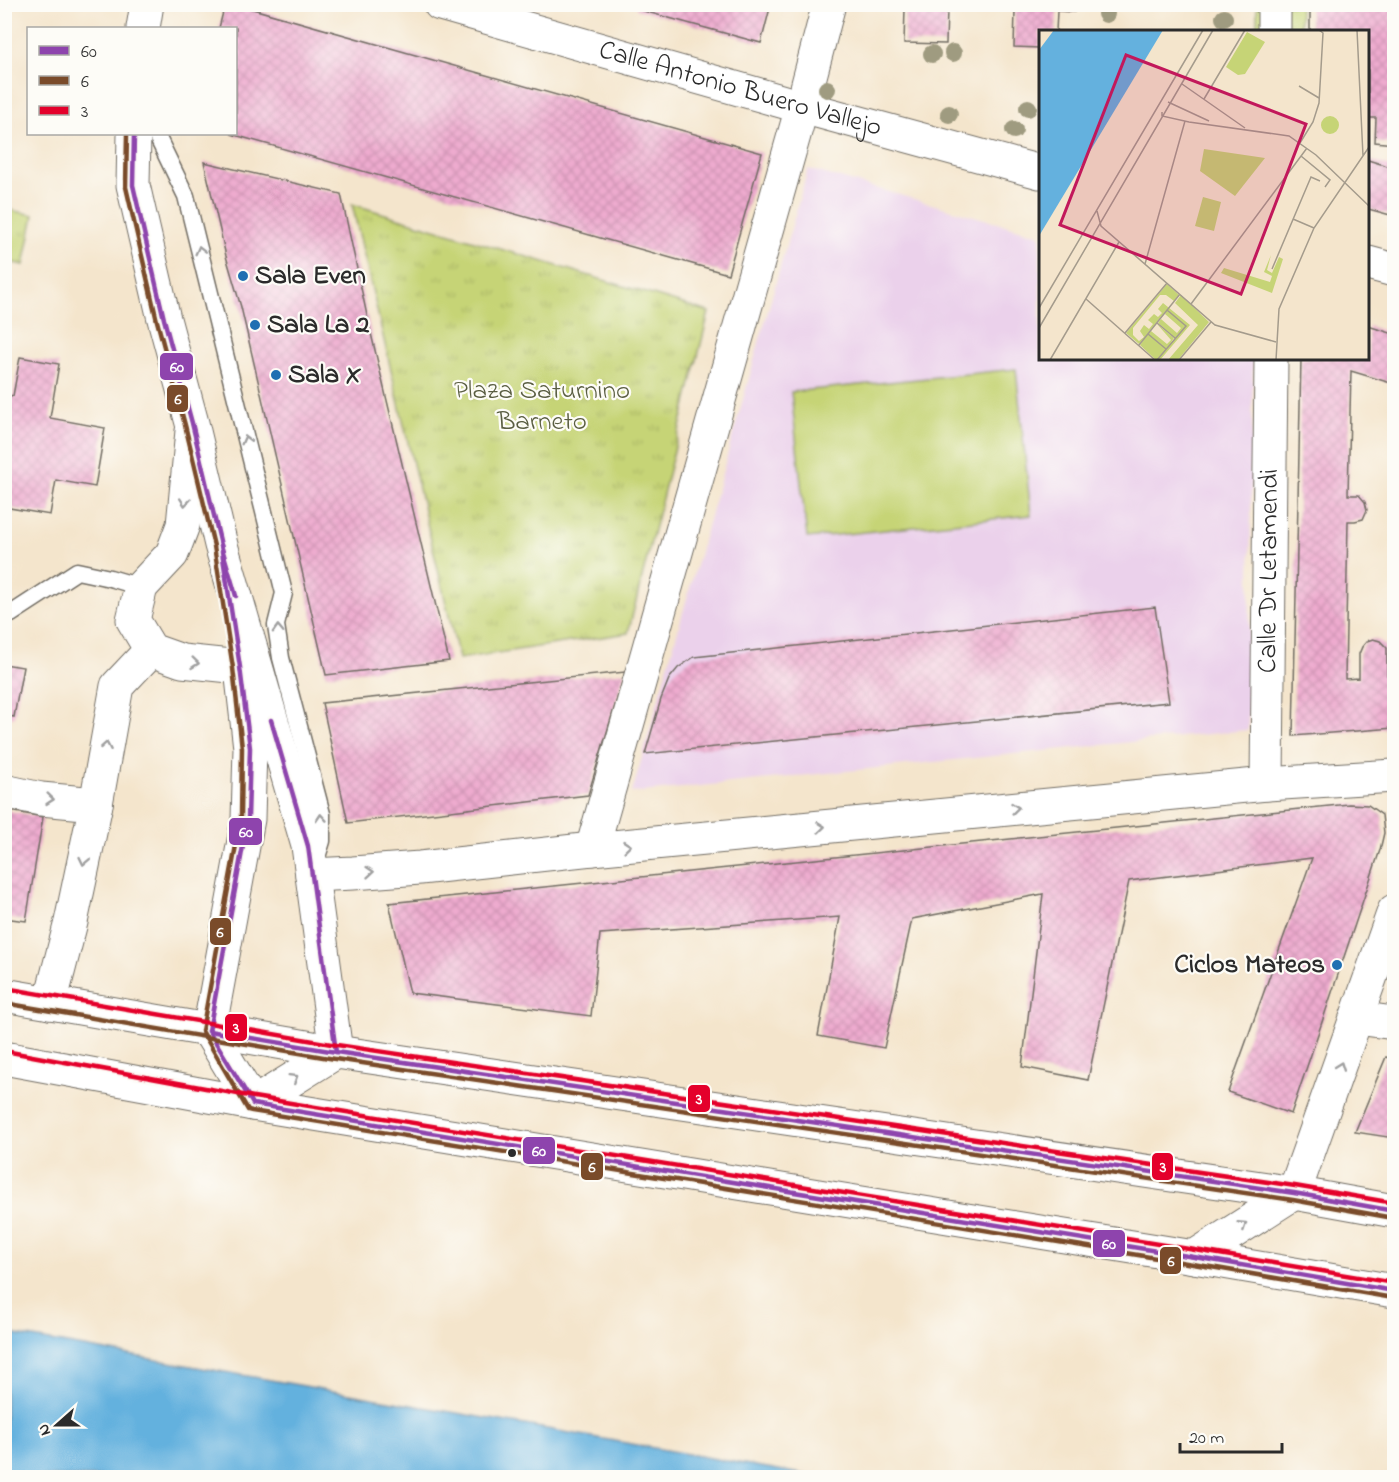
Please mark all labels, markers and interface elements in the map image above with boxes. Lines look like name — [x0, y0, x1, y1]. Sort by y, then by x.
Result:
legend — [27, 27, 237, 135]
inset map — [1039, 30, 1369, 360]
street label: Calle Antonio Buero Vallejo — [594, 31, 886, 147]
text: 60 — [81, 40, 97, 66]
text: 6 — [81, 70, 89, 96]
text: 3 — [81, 100, 88, 126]
one-way arrow — [194, 245, 207, 255]
place label: Sala Even — [255, 257, 366, 296]
marker: Sala Even — [236, 269, 250, 283]
place label: Sala La 2 — [267, 306, 370, 345]
marker: Sala La 2 — [248, 318, 262, 332]
line badge: 60 — [159, 352, 194, 381]
text: 60 — [169, 356, 184, 380]
place label: Sala X — [288, 356, 362, 395]
marker: Sala X — [269, 368, 283, 382]
park label: Plaza Saturnino Barneto — [454, 372, 630, 442]
line badge: 6 — [166, 384, 189, 413]
text: 6 — [173, 388, 182, 412]
one-way arrow — [241, 435, 254, 445]
street label: Calle Dr Letamendi — [1249, 469, 1289, 673]
one-way arrow — [179, 498, 192, 507]
one-way arrow — [272, 624, 284, 633]
one-way arrow — [190, 656, 199, 669]
one-way arrow — [100, 741, 112, 751]
one-way arrow — [45, 792, 55, 805]
one-way arrow — [1010, 802, 1019, 815]
one-way arrow — [315, 814, 328, 823]
line badge: 60 — [228, 817, 263, 846]
text: 60 — [238, 821, 253, 845]
one-way arrow — [816, 821, 825, 834]
one-way arrow — [622, 840, 631, 853]
one-way arrow — [78, 855, 91, 865]
one-way arrow — [366, 866, 375, 879]
line badge: 6 — [209, 917, 232, 946]
text: 6 — [215, 921, 224, 945]
place label: Ciclos Mateos — [1174, 946, 1325, 985]
marker: Ciclos Mateos — [1330, 958, 1344, 972]
line badge: 3 — [224, 1013, 248, 1042]
text: 3 — [232, 1017, 240, 1041]
one-way arrow — [1332, 1061, 1345, 1072]
one-way arrow — [288, 1074, 298, 1086]
line badge: 3 — [687, 1084, 711, 1113]
text: 3 — [695, 1088, 703, 1112]
line badge: 60 — [522, 1136, 556, 1165]
text: 60 — [531, 1140, 546, 1164]
unlabelled marker — [506, 1147, 518, 1159]
line badge: 6 — [580, 1152, 604, 1181]
line badge: 3 — [1151, 1152, 1174, 1181]
text: 6 — [587, 1156, 596, 1180]
text: 3 — [1159, 1156, 1167, 1180]
one-way arrow — [1237, 1221, 1247, 1233]
line badge: 60 — [1092, 1229, 1126, 1258]
text: 60 — [1101, 1233, 1116, 1257]
line badge: 6 — [1159, 1246, 1182, 1275]
text: 6 — [1166, 1250, 1175, 1274]
north arrow — [27, 1395, 87, 1455]
scale bar — [1180, 1416, 1282, 1454]
text: N — [32, 1420, 58, 1439]
text: 20 m — [1189, 1426, 1224, 1452]

